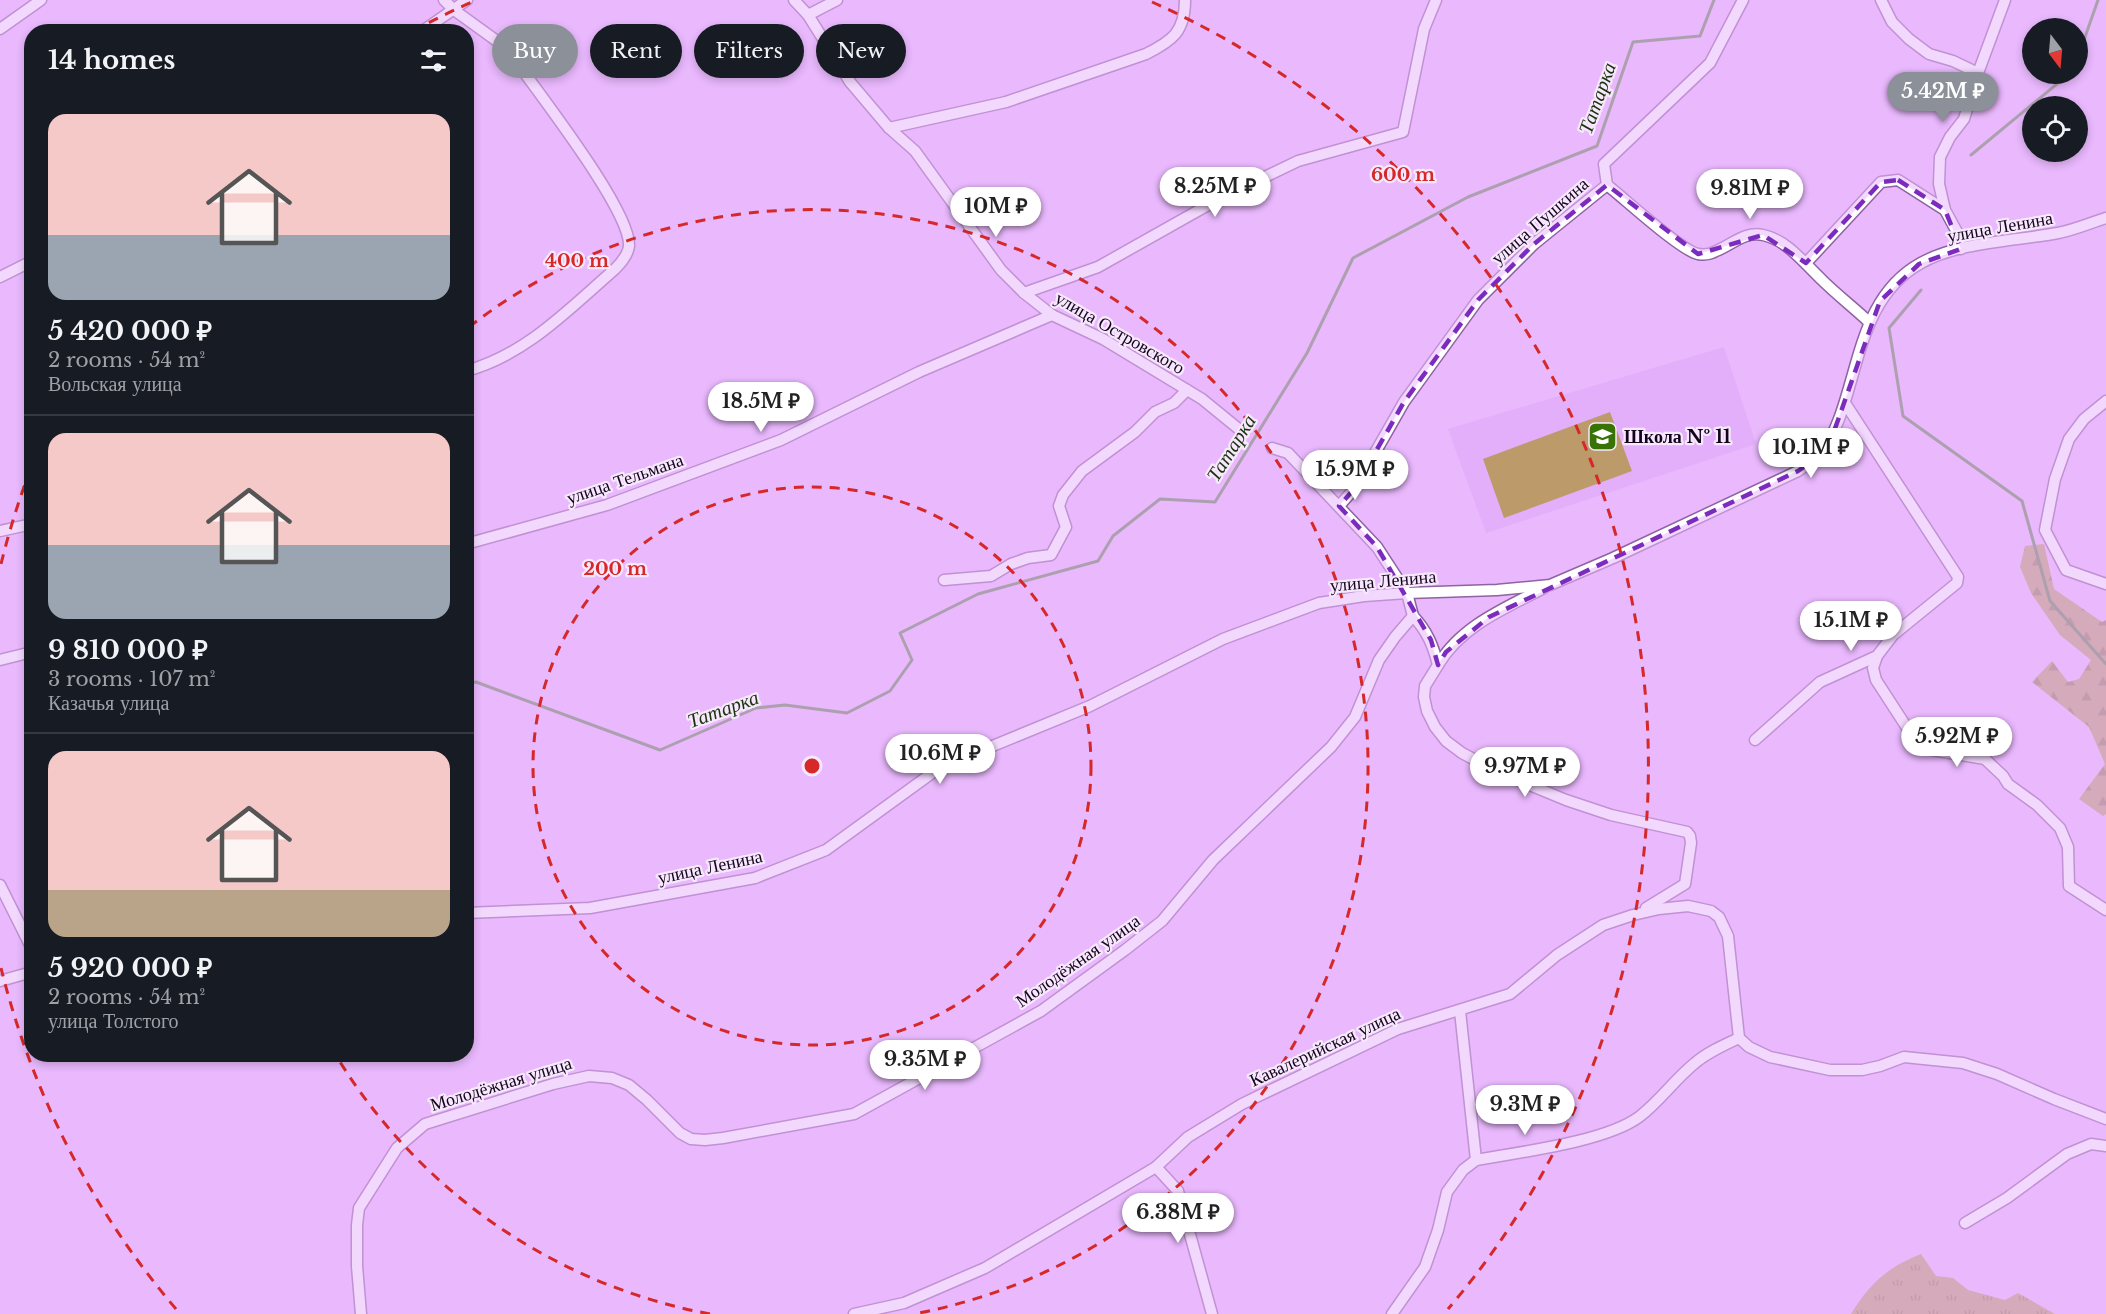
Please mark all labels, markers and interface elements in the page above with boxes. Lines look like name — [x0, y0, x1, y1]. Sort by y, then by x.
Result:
north arrow — [2022, 18, 2088, 84]
map controls — [2022, 18, 2088, 162]
chip: Buy — [492, 24, 578, 78]
chip: Rent — [590, 24, 682, 78]
chip: Filters — [694, 24, 804, 78]
chip: New — [816, 24, 906, 78]
text: 14 homes — [48, 44, 175, 76]
icon: filters — [417, 44, 450, 77]
water label: Татарка — [1573, 59, 1621, 137]
pin: 5.42M ₽ — [1888, 72, 1998, 123]
text: 5.42M ₽ — [1901, 79, 1985, 103]
button: locate — [2022, 96, 2088, 162]
icon: home — [195, 153, 303, 261]
text: 600 m — [1371, 164, 1435, 186]
pin: 8.25M ₽ — [1160, 167, 1270, 218]
pin: 9.81M ₽ — [1695, 169, 1805, 220]
street label: улица Пушкина — [1487, 173, 1593, 269]
text: 8.25M ₽ — [1174, 174, 1256, 198]
text: 9.81M ₽ — [1710, 176, 1790, 200]
pin: 10M ₽ — [954, 187, 1038, 238]
text: 10M ₽ — [964, 194, 1028, 218]
street label: улица Ленина — [1946, 207, 2054, 247]
text: 400 m — [545, 250, 609, 272]
street label: улица Островского — [1051, 287, 1189, 379]
text: 5 420 000 ₽ — [48, 315, 212, 347]
text: 2 rooms · 54 m² — [48, 348, 205, 372]
text: Вольская улица — [48, 372, 182, 396]
pin: 18.5M ₽ — [706, 382, 816, 433]
text: 18.5M ₽ — [722, 389, 800, 413]
water label: Татарка — [1201, 410, 1261, 486]
school or university icon: Школа № 11 — [1587, 421, 1619, 453]
place label: Школа № 11 — [1624, 426, 1731, 448]
pin: 10.1M ₽ — [1756, 428, 1866, 479]
text: 10.1M ₽ — [1772, 435, 1850, 459]
street label: улица Тельмана — [564, 449, 686, 509]
pin: 15.9M ₽ — [1300, 450, 1410, 501]
text: 15.9M ₽ — [1315, 457, 1395, 481]
icon: home — [195, 472, 303, 580]
text: 200 m — [583, 558, 647, 580]
street label: улица Ленина — [1329, 565, 1437, 597]
pin: 15.1M ₽ — [1796, 601, 1906, 652]
text: 15.1M ₽ — [1814, 608, 1888, 632]
text: 9 810 000 ₽ — [48, 634, 208, 666]
text: 3 rooms · 107 m² — [48, 667, 215, 691]
water label: Татарка — [684, 685, 762, 733]
text: Казачья улица — [48, 691, 169, 715]
pin: 5.92M ₽ — [1902, 717, 2012, 768]
text: 5.92M ₽ — [1915, 724, 1999, 748]
pin: 10.6M ₽ — [885, 734, 995, 785]
text: 10.6M ₽ — [899, 741, 981, 765]
pin: 9.97M ₽ — [1470, 747, 1580, 798]
text: 9.97M ₽ — [1484, 754, 1566, 778]
centre of rings — [802, 756, 822, 776]
icon: home — [195, 790, 303, 898]
street label: улица Ленина — [656, 845, 764, 889]
street label: Молодёжная улица — [1012, 910, 1144, 1012]
text: 5 920 000 ₽ — [48, 952, 212, 984]
text: 2 rooms · 54 m² — [48, 985, 205, 1009]
street label: Кавалерийская улица — [1246, 1002, 1404, 1092]
text: улица Толстого — [48, 1009, 179, 1033]
pin: 9.35M ₽ — [870, 1040, 980, 1091]
text: 9.35M ₽ — [884, 1047, 966, 1071]
street label: Молодёжная улица — [428, 1052, 574, 1116]
pin: 9.3M ₽ — [1476, 1085, 1574, 1136]
text: 9.3M ₽ — [1490, 1092, 1560, 1116]
pin: 6.38M ₽ — [1123, 1193, 1233, 1244]
text: 6.38M ₽ — [1136, 1200, 1220, 1224]

